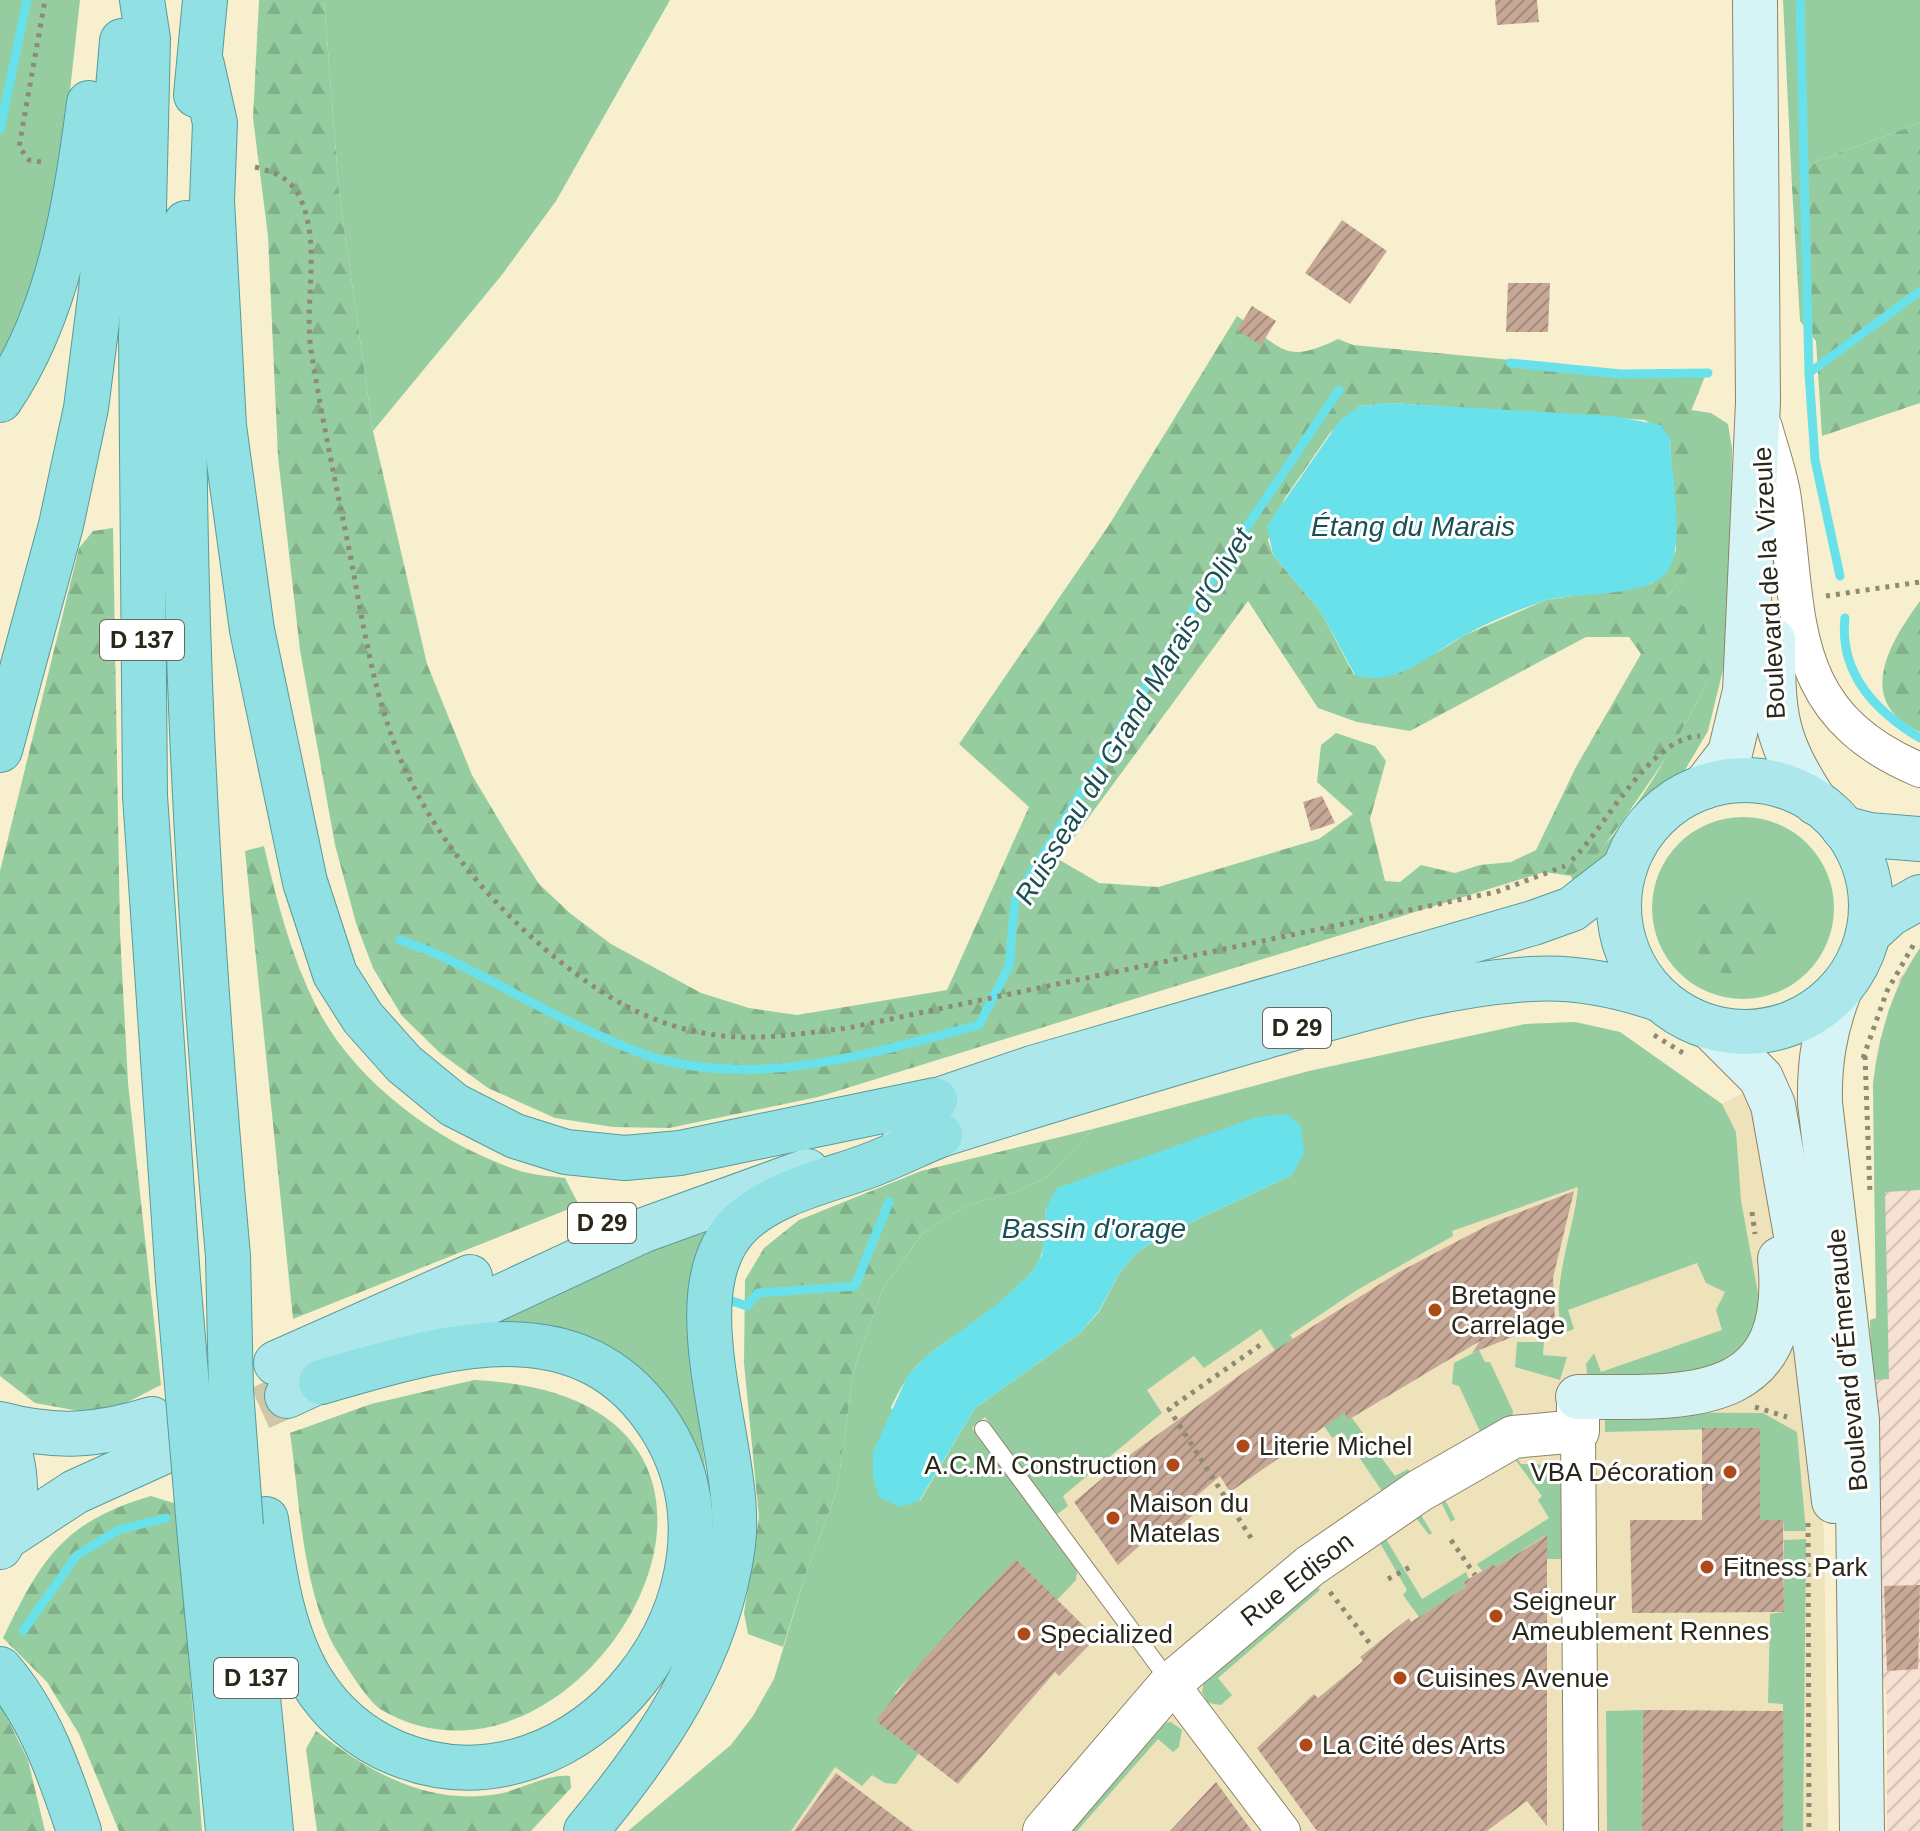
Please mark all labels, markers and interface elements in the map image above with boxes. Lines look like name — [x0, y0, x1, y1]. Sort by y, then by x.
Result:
street label: Boulevard de la Vizeule — [1747, 446, 1791, 720]
water label: Étang du Marais — [1311, 511, 1515, 542]
water label: Ruisseau du Grand Marais d'Olivet — [1009, 522, 1259, 910]
road number: D 137 — [100, 620, 184, 660]
road number: D 29 — [1263, 1008, 1331, 1048]
road number: D 29 — [568, 1203, 636, 1243]
water label: Bassin d'orage — [1002, 1213, 1186, 1244]
street label: Boulevard d'Émeraude — [1821, 1227, 1873, 1493]
place label: Bretagne Carrelage — [1451, 1280, 1565, 1340]
marker: Bretagne Carrelage — [1426, 1301, 1444, 1319]
place label: Literie Michel — [1259, 1431, 1412, 1461]
marker: Literie Michel — [1234, 1437, 1252, 1455]
place label: A.C.M. Construction — [924, 1450, 1157, 1480]
marker: A.C.M. Construction — [1164, 1456, 1182, 1474]
place label: VBA Décoration — [1530, 1457, 1714, 1487]
marker: VBA Décoration — [1721, 1463, 1739, 1481]
place label: Maison du Matelas — [1129, 1488, 1249, 1548]
marker: Maison du Matelas — [1104, 1509, 1122, 1527]
street label: Rue Edison — [1235, 1526, 1359, 1632]
place label: Fitness Park — [1723, 1552, 1868, 1582]
marker: Fitness Park — [1698, 1558, 1716, 1576]
place label: Seigneur Ameublement Rennes — [1512, 1586, 1769, 1646]
marker: Seigneur Ameublement Rennes — [1487, 1607, 1505, 1625]
place label: Specialized — [1040, 1619, 1173, 1649]
marker: Specialized — [1015, 1625, 1033, 1643]
road number: D 137 — [214, 1658, 298, 1698]
place label: Cuisines Avenue — [1416, 1663, 1609, 1693]
marker: Cuisines Avenue — [1391, 1669, 1409, 1687]
place label: La Cité des Arts — [1322, 1730, 1506, 1760]
marker: La Cité des Arts — [1297, 1736, 1315, 1754]

